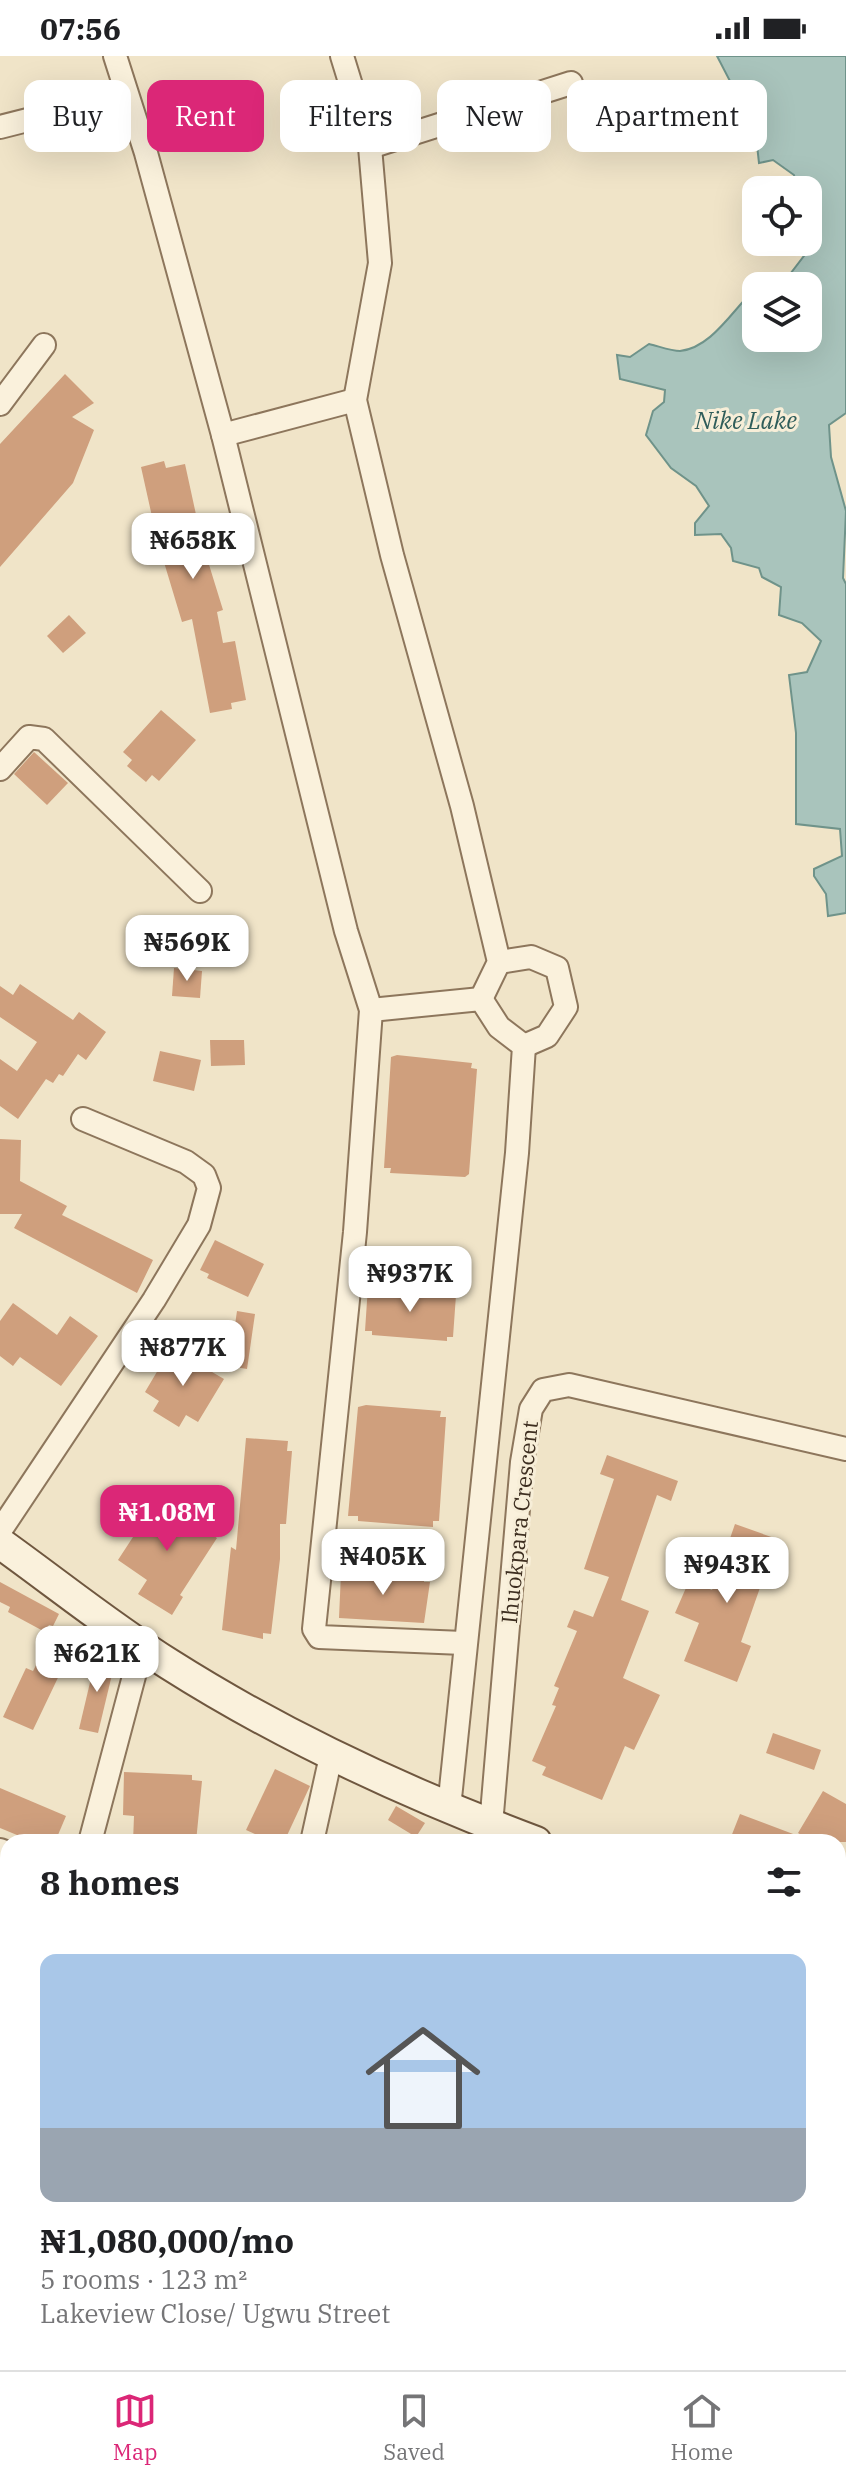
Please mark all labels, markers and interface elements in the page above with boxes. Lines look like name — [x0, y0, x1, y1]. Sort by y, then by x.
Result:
text: 07:56 — [40, 9, 121, 48]
chip: Buy — [24, 80, 131, 152]
chip: Rent — [147, 80, 264, 152]
chip: Filters — [280, 80, 421, 152]
chip: New — [437, 80, 551, 152]
chip: Apartment — [567, 80, 767, 152]
map controls — [742, 176, 822, 352]
button: locate — [742, 176, 822, 256]
button: layers — [742, 272, 822, 352]
water label: Nike Lake — [694, 404, 797, 436]
pin: ₦658K — [137, 513, 249, 581]
text: ₦658K — [150, 522, 236, 556]
pin: ₦569K — [131, 915, 243, 983]
text: ₦569K — [144, 924, 230, 958]
pin: ₦937K — [354, 1246, 466, 1314]
text: ₦937K — [367, 1255, 453, 1289]
pin: ₦877K — [127, 1320, 239, 1388]
text: ₦877K — [140, 1329, 226, 1363]
street label: Ihuokpara Crescent — [494, 1419, 544, 1625]
pin: ₦1.08M — [102, 1485, 232, 1553]
text: ₦1.08M — [118, 1494, 216, 1528]
pin: ₦405K — [327, 1529, 439, 1597]
pin: ₦943K — [671, 1537, 783, 1605]
text: ₦405K — [340, 1538, 426, 1572]
text: ₦943K — [684, 1546, 770, 1580]
pin: ₦621K — [41, 1626, 153, 1694]
text: ₦621K — [54, 1635, 140, 1669]
text: 8 homes — [40, 1860, 180, 1904]
icon: filters — [762, 1860, 806, 1904]
icon: home — [351, 2006, 495, 2150]
text: ₦1,080,000/mo — [40, 2218, 294, 2262]
text: 5 rooms · 123 m² — [40, 2262, 247, 2296]
text: Lakeview Close/ Ugwu Street — [40, 2296, 390, 2330]
tab: Map — [113, 2389, 158, 2466]
tab: Saved — [383, 2389, 445, 2466]
tab: Home — [671, 2389, 733, 2466]

